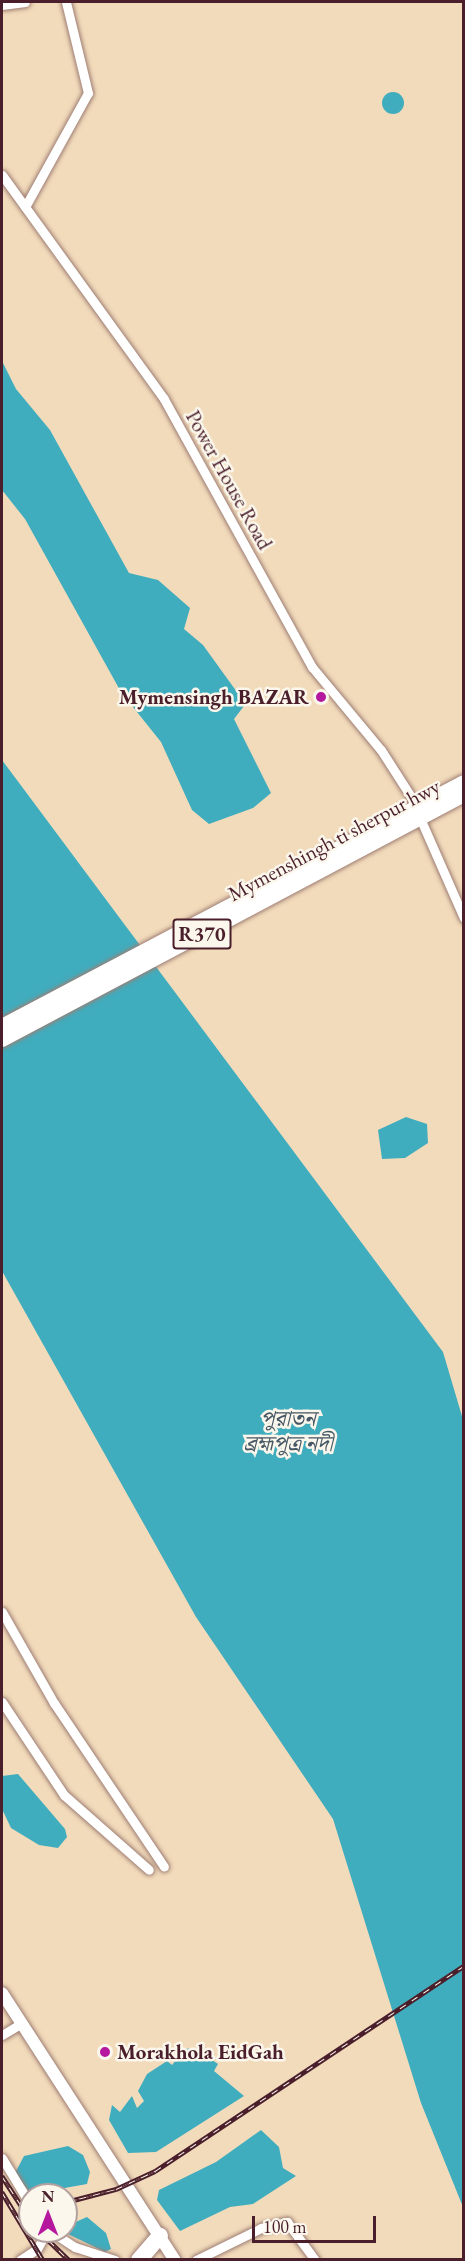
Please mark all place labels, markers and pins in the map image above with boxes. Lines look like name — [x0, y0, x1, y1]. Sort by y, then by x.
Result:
place label: Mymensingh BAZAR — [119, 684, 309, 710]
marker: Mymensingh BAZAR — [314, 690, 328, 704]
place label: Morakhola EidGah — [117, 2039, 284, 2065]
marker: Morakhola EidGah — [98, 2045, 112, 2059]

